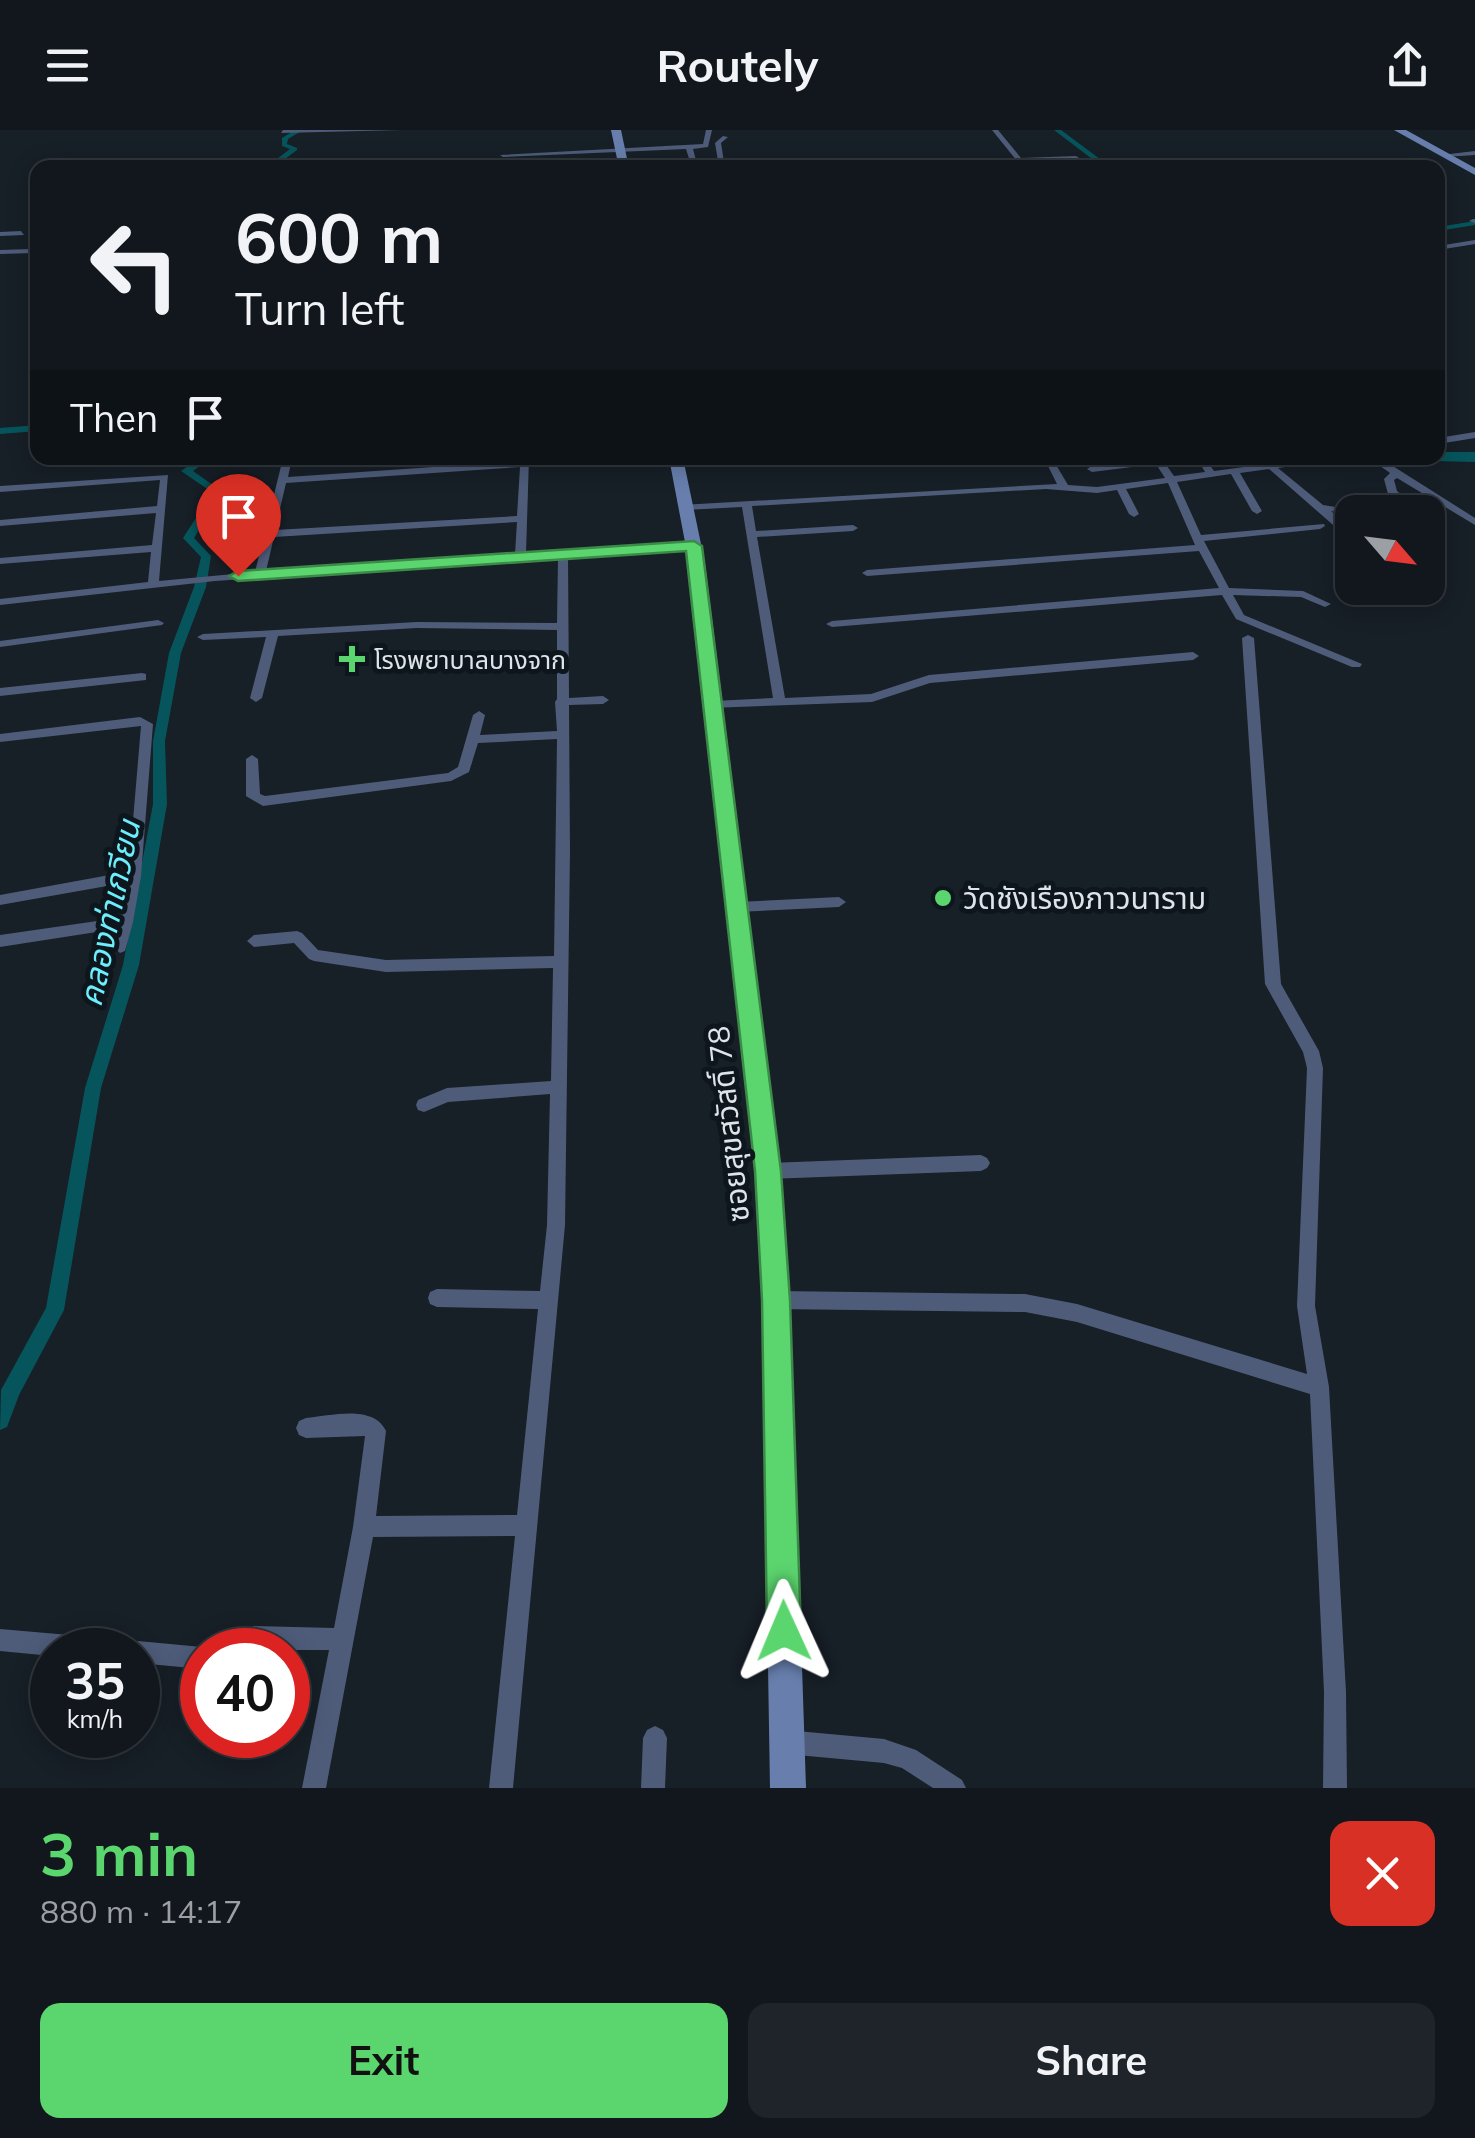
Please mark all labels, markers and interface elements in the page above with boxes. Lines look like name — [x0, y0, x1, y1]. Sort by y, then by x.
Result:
text: Routely — [656, 37, 819, 93]
icon: menu — [40, 38, 95, 93]
icon: share — [1380, 38, 1435, 93]
text: 600 m — [235, 193, 443, 281]
icon: left — [70, 200, 200, 330]
text: Turn left — [235, 280, 404, 336]
icon: arrive — [178, 390, 233, 445]
text: Then — [70, 394, 158, 442]
pin — [196, 474, 281, 577]
icon: arrive — [211, 489, 266, 544]
north arrow — [1335, 495, 1445, 605]
map controls — [1335, 495, 1445, 605]
place label: โรงพยาบาลบางจาก — [374, 644, 566, 675]
marker: โรงพยาบาลบางจาก — [339, 646, 365, 672]
water label: คลองท่าเกวียน — [70, 814, 149, 1010]
place label: วัดชังเรืองภาวนาราม — [963, 879, 1206, 917]
marker: วัดชังเรืองภาวนาราม — [932, 887, 954, 909]
street label: ซอยสุขสวัสดิ์ 78 — [699, 1024, 757, 1224]
position arrow — [732, 1579, 836, 1683]
speed limit sign: 40 — [180, 1628, 310, 1758]
text: 35 — [65, 1649, 125, 1712]
text: km/h — [67, 1703, 123, 1734]
text: 3 min — [40, 1816, 198, 1891]
button: close — [1330, 1821, 1435, 1926]
text: 880 m · 14:17 — [40, 1891, 242, 1931]
button: Exit — [40, 2003, 728, 2118]
button: Share — [748, 2003, 1435, 2118]

